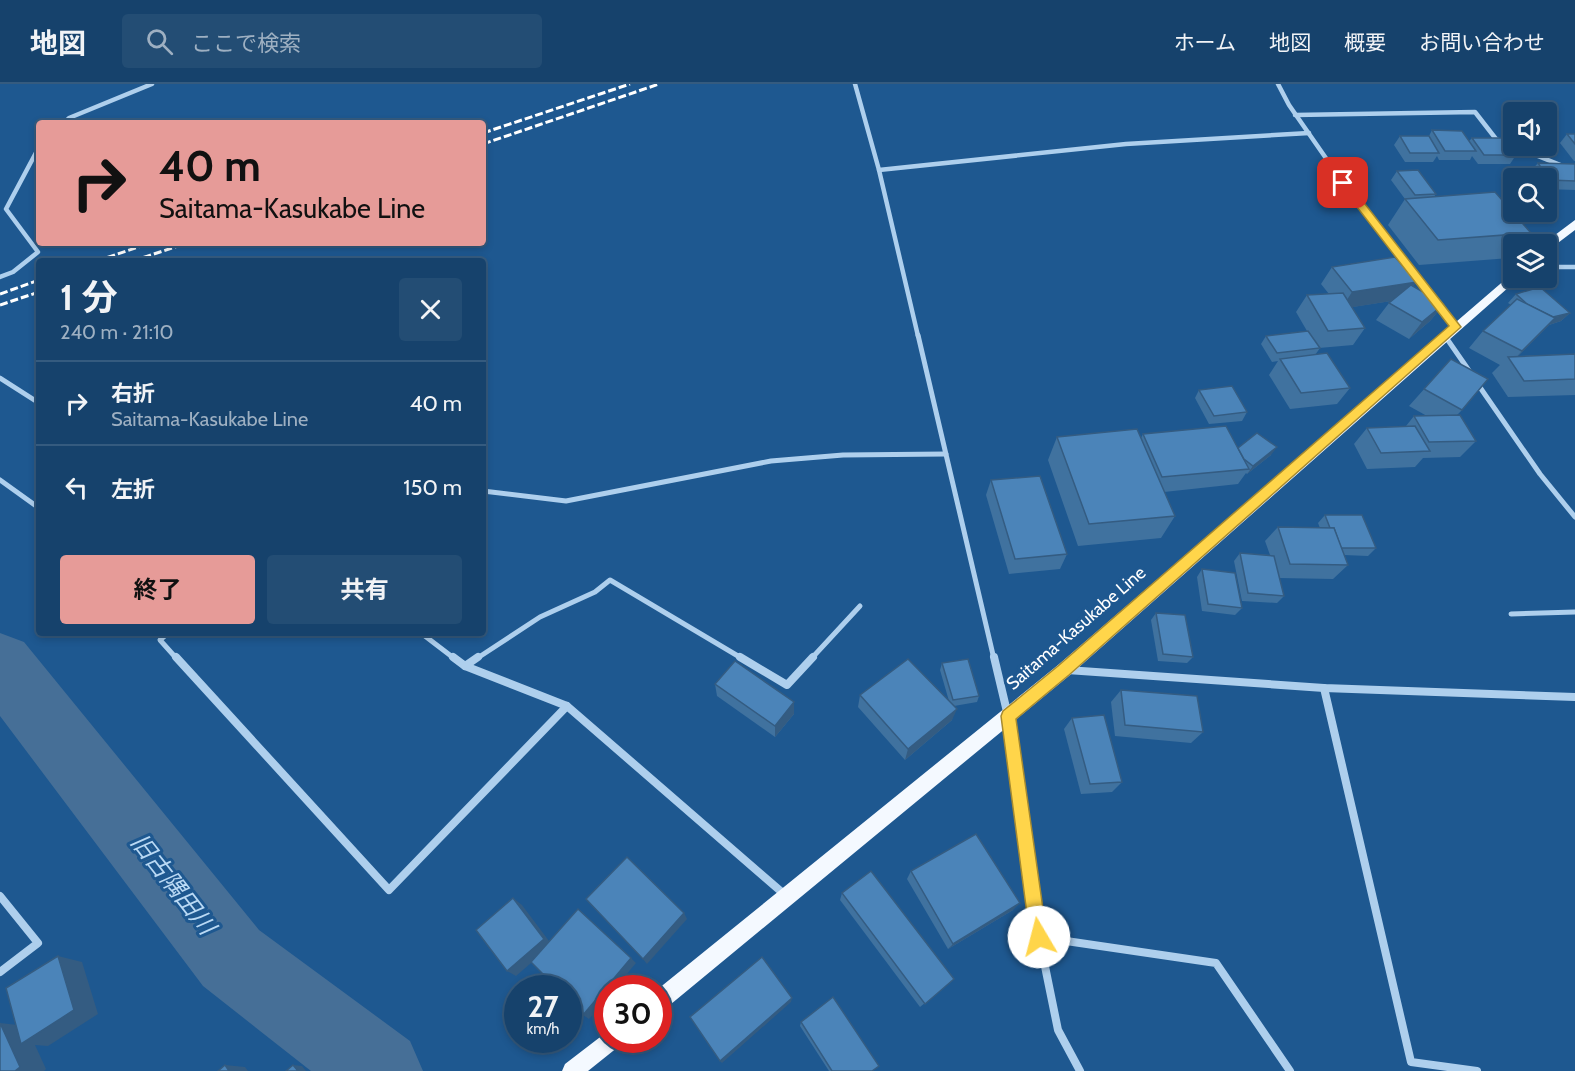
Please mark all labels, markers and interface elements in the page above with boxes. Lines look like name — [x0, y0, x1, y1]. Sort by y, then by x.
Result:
search box — [122, 14, 542, 68]
icon: search — [143, 25, 176, 58]
text: 地図 — [30, 26, 86, 60]
text: ここで検索 — [191, 30, 301, 57]
text: ホーム — [1174, 30, 1236, 55]
text: 地図 — [1269, 30, 1311, 55]
text: 概要 — [1344, 30, 1386, 55]
text: お問い合わせ — [1419, 30, 1545, 55]
map controls — [1503, 102, 1557, 288]
button: sound — [1503, 102, 1557, 156]
text: 40 m — [159, 140, 261, 192]
icon: right — [60, 144, 138, 222]
pin — [1317, 157, 1368, 208]
icon: arrive — [1326, 166, 1359, 199]
button: search — [1503, 168, 1557, 222]
text: Saitama-Kasukabe Line — [159, 192, 425, 225]
button: layers — [1503, 234, 1557, 288]
text: 1 分 — [60, 275, 117, 319]
button: close — [399, 278, 462, 341]
text: 240 m · 21:10 — [60, 320, 173, 344]
text: 右折 — [111, 380, 155, 407]
icon: right — [60, 387, 93, 420]
text: 40 m — [410, 390, 462, 417]
text: Saitama-Kasukabe Line — [111, 407, 308, 431]
icon: left — [60, 471, 93, 504]
text: 150 m — [403, 474, 462, 501]
text: 左折 — [111, 476, 155, 503]
button: 終了 — [60, 555, 255, 624]
button: 共有 — [267, 555, 462, 624]
street label: Saitama-Kasukabe Line — [1002, 561, 1150, 695]
water label: 旧古隅田川 — [125, 827, 224, 942]
position arrow — [1007, 905, 1071, 969]
speed limit sign: 30 — [594, 975, 672, 1053]
text: 27 — [527, 988, 559, 1025]
text: km/h — [527, 1020, 559, 1038]

